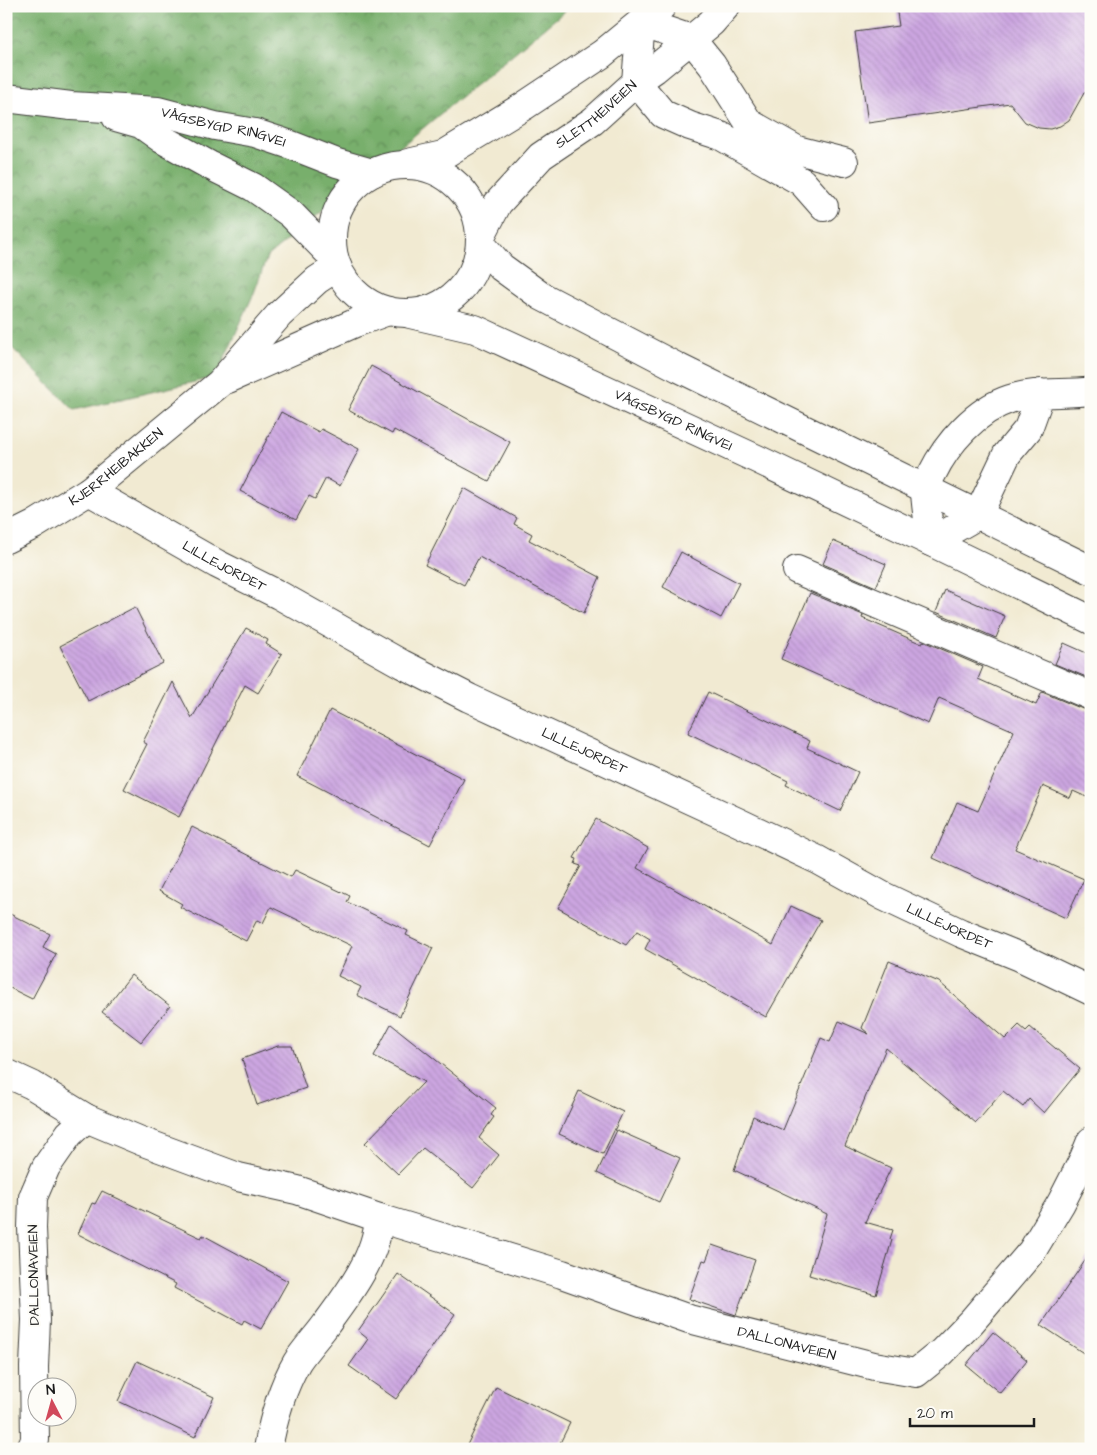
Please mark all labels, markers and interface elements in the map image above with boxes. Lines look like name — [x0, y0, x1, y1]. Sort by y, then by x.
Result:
street label: SLETTHEIVEIEN — [551, 76, 642, 153]
street label: VÅGSBYGD RINGVEI — [159, 102, 288, 153]
street label: VÅGSBYGD RINGVEI — [611, 384, 736, 456]
street label: KJERRHEIBAKKEN — [65, 423, 168, 511]
street label: LILLEJORDET — [179, 536, 270, 597]
street label: LILLEJORDET — [538, 723, 631, 780]
street label: LILLEJORDET — [903, 898, 996, 955]
street label: DALLONAVEIEN — [23, 1224, 45, 1326]
street label: DALLONAVEIEN — [735, 1322, 838, 1366]
north arrow — [28, 1378, 78, 1428]
text: N — [45, 1380, 56, 1400]
scale bar — [910, 1395, 1033, 1427]
text: 20 m — [917, 1403, 953, 1424]

